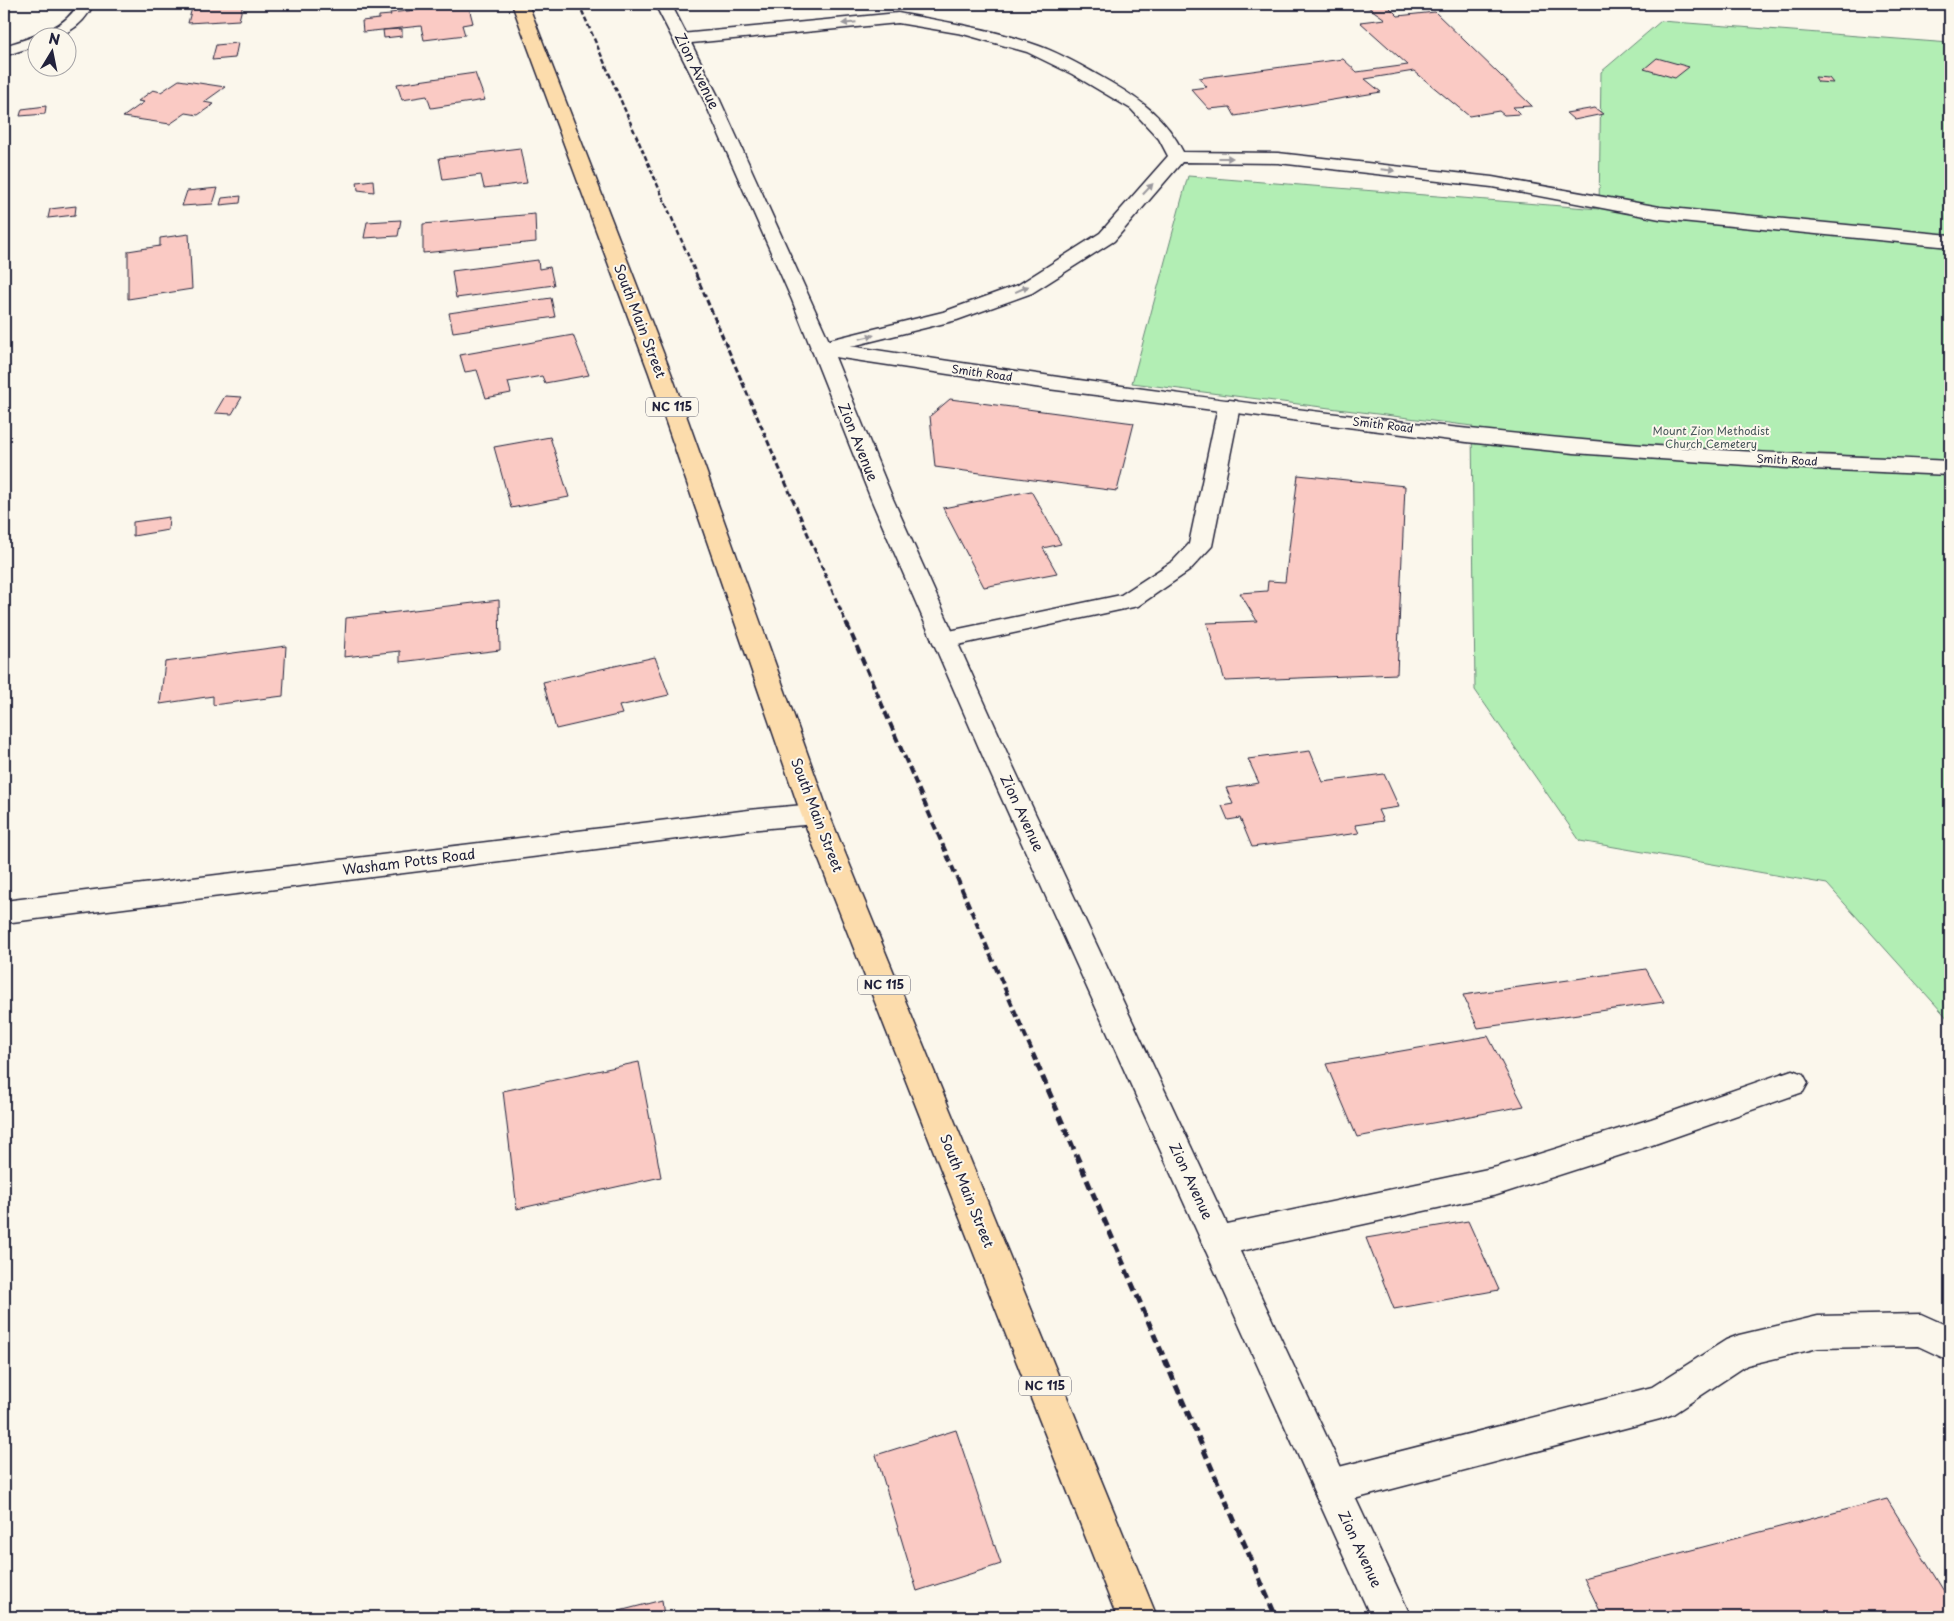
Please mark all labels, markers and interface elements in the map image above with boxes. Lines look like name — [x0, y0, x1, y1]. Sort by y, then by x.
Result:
one-way arrow — [841, 19, 857, 27]
text: N — [47, 27, 62, 50]
north arrow — [28, 28, 78, 78]
street label: Zion Avenue — [670, 29, 725, 113]
one-way arrow — [1218, 154, 1234, 162]
one-way arrow — [1380, 166, 1396, 174]
one-way arrow — [1142, 184, 1154, 196]
street label: South Main Street — [609, 261, 672, 381]
one-way arrow — [1015, 285, 1029, 293]
one-way arrow — [860, 333, 875, 341]
street label: Smith Road — [951, 360, 1014, 385]
road number: NC 115 — [646, 398, 698, 417]
street label: Zion Avenue — [833, 400, 884, 484]
street label: Smith Road — [1352, 412, 1415, 437]
park label: Mount Zion Methodist Church Cemetery — [1652, 422, 1770, 452]
street label: Smith Road — [1756, 449, 1818, 470]
street label: South Main Street — [786, 755, 849, 875]
street label: Zion Avenue — [995, 771, 1050, 855]
street label: Washam Potts Road — [341, 843, 477, 880]
road number: NC 115 — [858, 976, 910, 994]
street label: South Main Street — [935, 1131, 1000, 1251]
street label: Zion Avenue — [1164, 1139, 1219, 1223]
road number: NC 115 — [1019, 1376, 1071, 1395]
street label: Zion Avenue — [1333, 1507, 1388, 1591]

